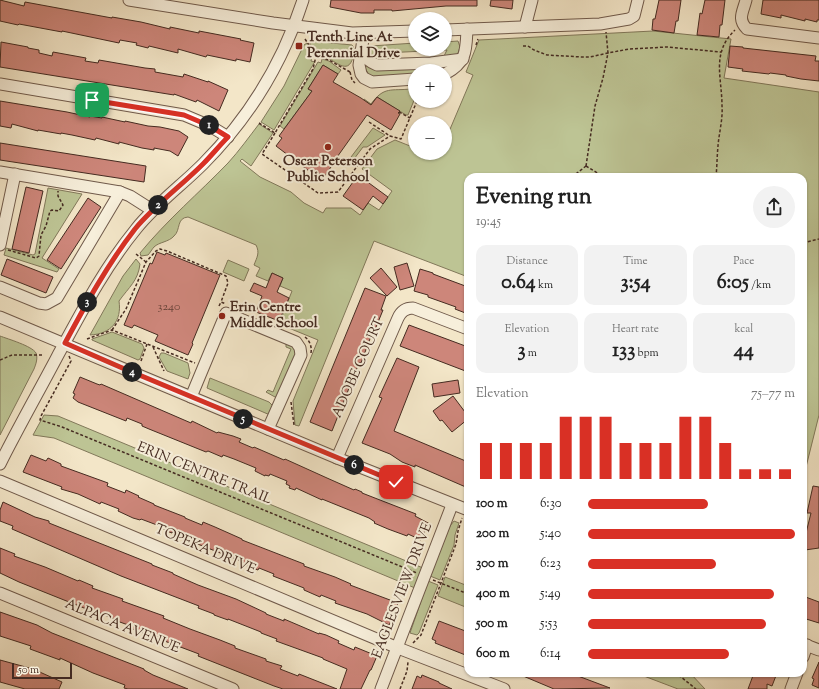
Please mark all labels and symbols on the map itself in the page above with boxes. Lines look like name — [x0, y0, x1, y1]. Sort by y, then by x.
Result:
place label: Tenth Line At Perennial Drive — [307, 28, 401, 64]
marker: Tenth Line At Perennial Drive — [294, 41, 304, 51]
pin — [75, 83, 109, 117]
pin: 1 — [199, 115, 219, 135]
marker: Oscar Peterson Public School — [323, 142, 333, 152]
place label: Oscar Peterson Public School — [283, 152, 374, 188]
pin: 2 — [148, 195, 168, 215]
pin: 3 — [77, 292, 97, 312]
house number: 3240 — [158, 298, 180, 316]
place label: Erin Centre Middle School — [230, 298, 318, 334]
marker: Erin Centre Middle School — [217, 311, 227, 321]
street label: ADOBE COURT — [328, 314, 390, 421]
pin: 4 — [122, 362, 142, 382]
pin: 5 — [233, 409, 253, 429]
street label: ERIN CENTRE TRAIL — [134, 438, 275, 510]
pin: 6 — [344, 455, 364, 475]
pin — [379, 465, 413, 499]
street label: TOPEKA DRIVE — [151, 520, 259, 581]
street label: EAGLESVIEW DRIVE — [368, 520, 438, 662]
street label: ALPACA AVENUE — [62, 595, 183, 659]
scale bar — [12, 661, 72, 680]

